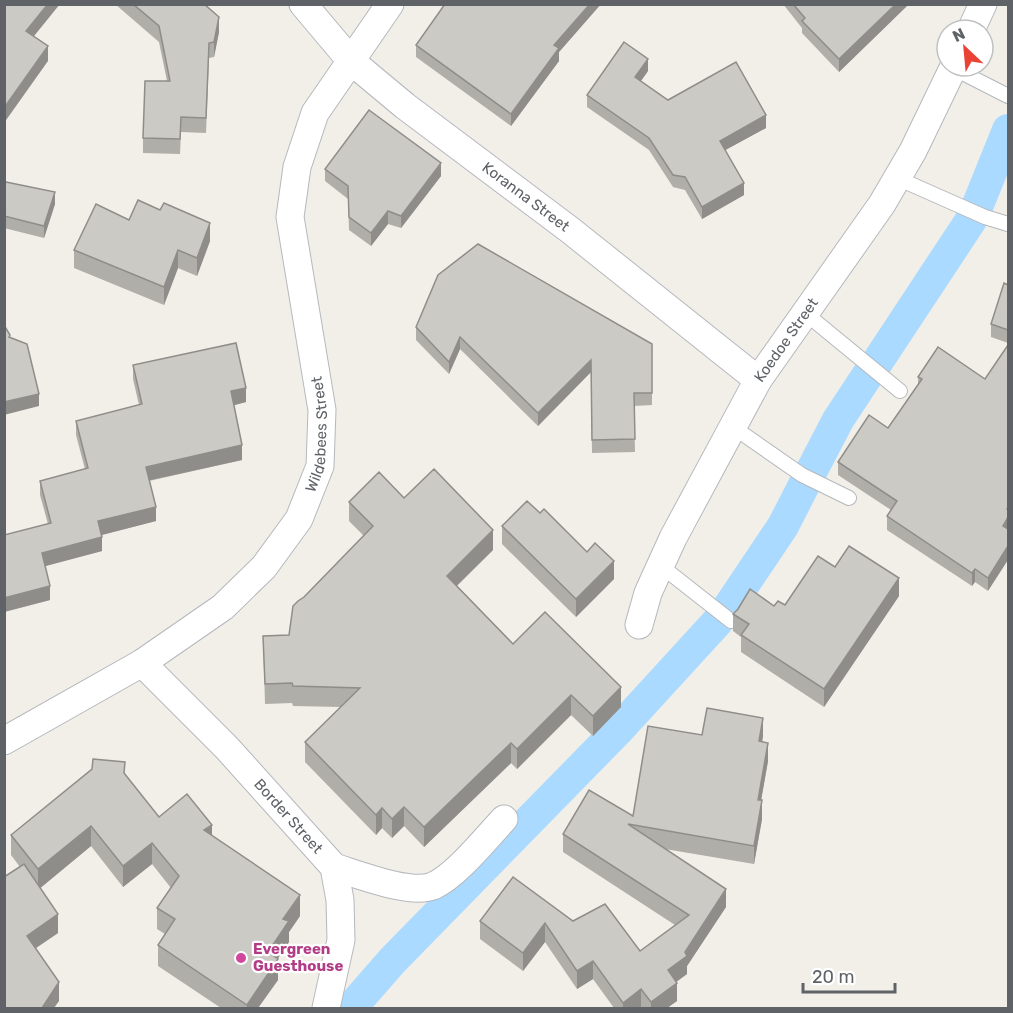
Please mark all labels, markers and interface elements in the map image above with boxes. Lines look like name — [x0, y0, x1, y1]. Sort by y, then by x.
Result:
north arrow — [935, 18, 995, 78]
text: N — [949, 24, 968, 46]
street label: Koranna Street — [479, 158, 573, 236]
street label: Koedoe Street — [750, 294, 822, 386]
street label: Wildebees Street — [302, 375, 331, 495]
street label: Border Street — [250, 775, 327, 857]
place label: Evergreen Guesthouse — [253, 940, 343, 975]
marker: Evergreen Guesthouse — [234, 951, 248, 965]
scale bar — [803, 956, 894, 994]
text: 20 m — [812, 966, 854, 988]

